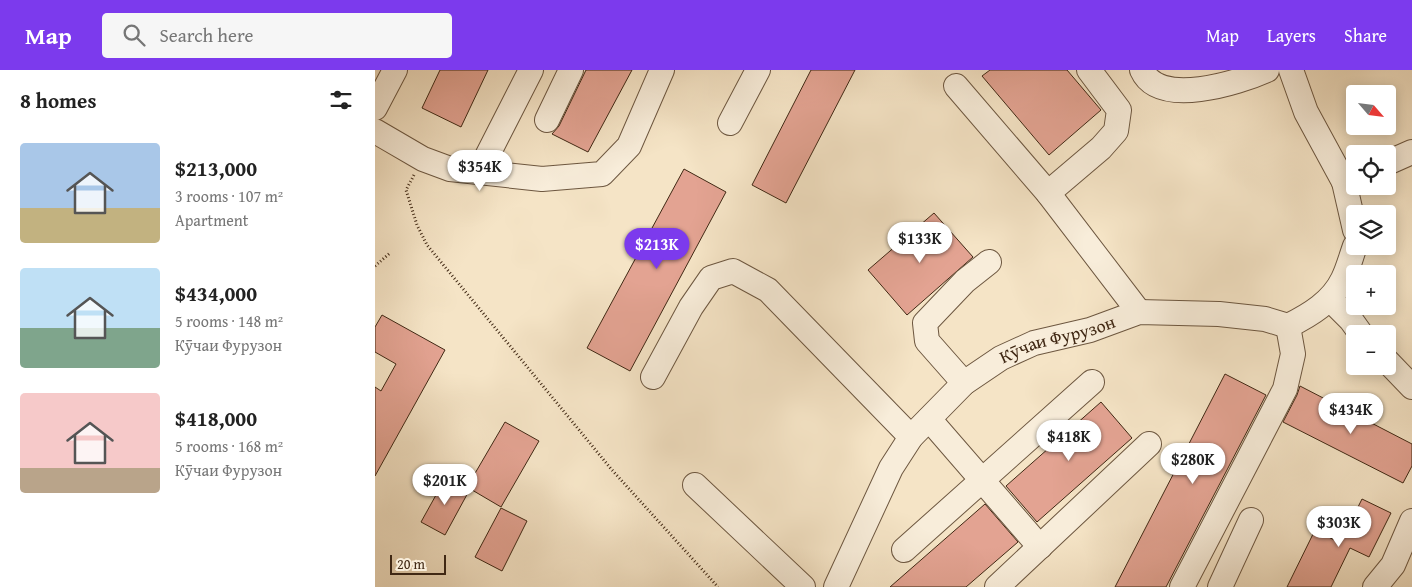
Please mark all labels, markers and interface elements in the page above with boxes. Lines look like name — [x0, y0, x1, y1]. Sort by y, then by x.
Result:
search box — [102, 13, 452, 58]
text: Map — [25, 18, 72, 53]
icon: search — [120, 21, 148, 49]
text: Search here — [160, 21, 253, 49]
text: Map — [1206, 22, 1239, 49]
text: Layers — [1267, 22, 1316, 49]
text: Share — [1344, 22, 1387, 49]
text: 8 homes — [20, 85, 96, 116]
north arrow — [1346, 85, 1396, 135]
map controls — [1346, 85, 1396, 375]
icon: filters — [327, 86, 355, 114]
button: locate — [1346, 145, 1396, 195]
pin: $354K — [445, 150, 515, 192]
text: $213,000 — [175, 153, 257, 184]
text: $354K — [458, 154, 502, 178]
icon: home — [60, 163, 120, 223]
text: 3 rooms · 107 m² — [175, 184, 283, 208]
button: layers — [1346, 205, 1396, 255]
text: Apartment — [175, 208, 248, 232]
pin: $133K — [885, 222, 955, 264]
text: $133K — [898, 226, 942, 250]
pin: $213K — [622, 228, 692, 270]
text: $213K — [635, 232, 679, 256]
button: + — [1346, 265, 1396, 315]
text: $434,000 — [175, 278, 257, 309]
icon: home — [60, 288, 120, 348]
street label: Кӯчаи Фурузон — [995, 308, 1119, 370]
text: 5 rooms · 148 m² — [175, 309, 283, 333]
button: − — [1346, 325, 1396, 375]
text: Кӯчаи Фурузон — [175, 333, 282, 357]
pin: $434K — [1316, 392, 1386, 435]
text: $434K — [1329, 397, 1373, 421]
text: $418,000 — [175, 403, 257, 434]
icon: home — [60, 413, 120, 473]
pin: $418K — [1034, 420, 1104, 462]
text: $418K — [1047, 424, 1091, 448]
text: 5 rooms · 168 m² — [175, 434, 283, 458]
pin: $280K — [1158, 442, 1228, 485]
text: $280K — [1171, 447, 1215, 471]
text: Кӯчаи Фурузон — [175, 458, 282, 482]
pin: $201K — [410, 464, 480, 506]
text: $201K — [423, 468, 467, 492]
pin: $303K — [1304, 506, 1374, 548]
text: $303K — [1317, 510, 1361, 534]
scale bar — [390, 552, 446, 575]
text: 20 m — [397, 554, 425, 574]

